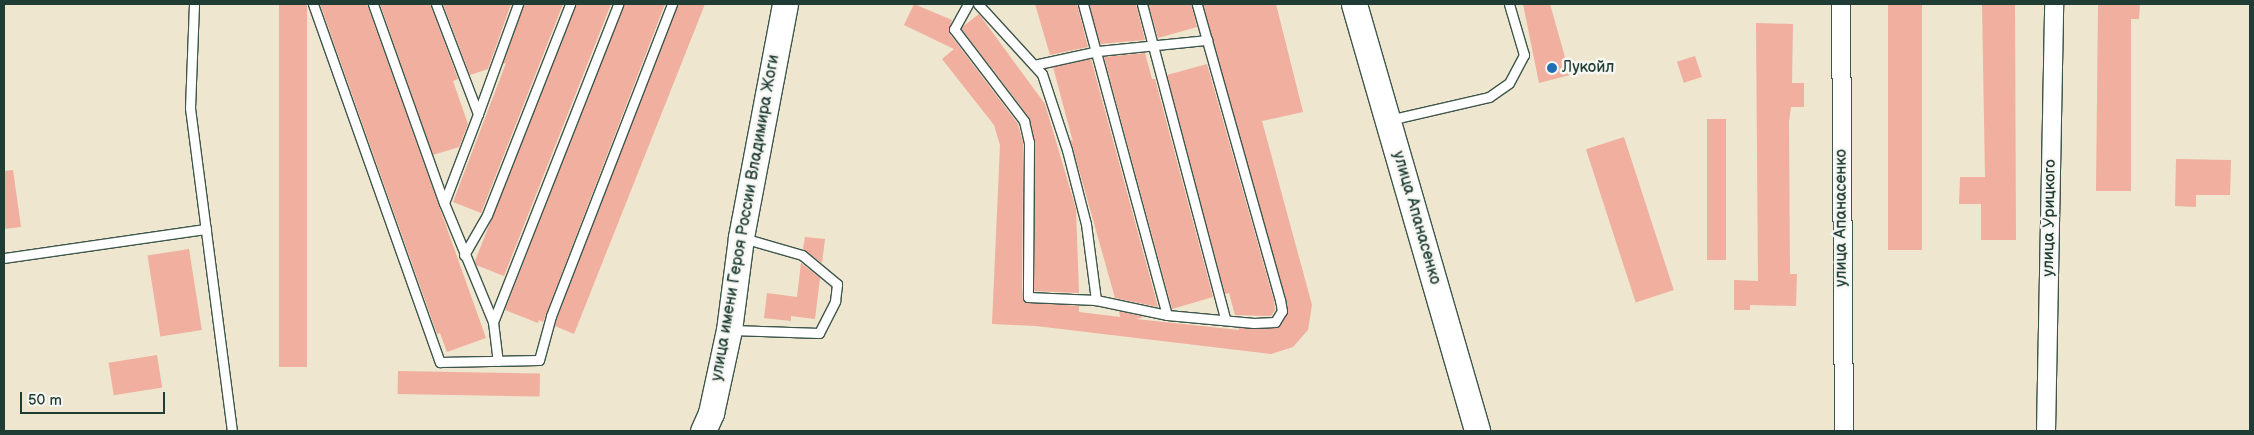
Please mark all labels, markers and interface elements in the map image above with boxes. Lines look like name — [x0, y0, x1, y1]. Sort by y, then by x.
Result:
street label: улица имени Героя России Владимира Жоги — [708, 53, 784, 383]
place label: Лукойл — [1562, 58, 1614, 78]
marker: Лукойл — [1546, 62, 1558, 74]
street label: улица Апанасенко — [1388, 149, 1444, 287]
street label: улица Апанасенко — [1832, 149, 1852, 287]
street label: улица Урицкого — [2039, 159, 2061, 277]
scale bar — [22, 382, 168, 414]
text: 50 m — [28, 391, 62, 410]

